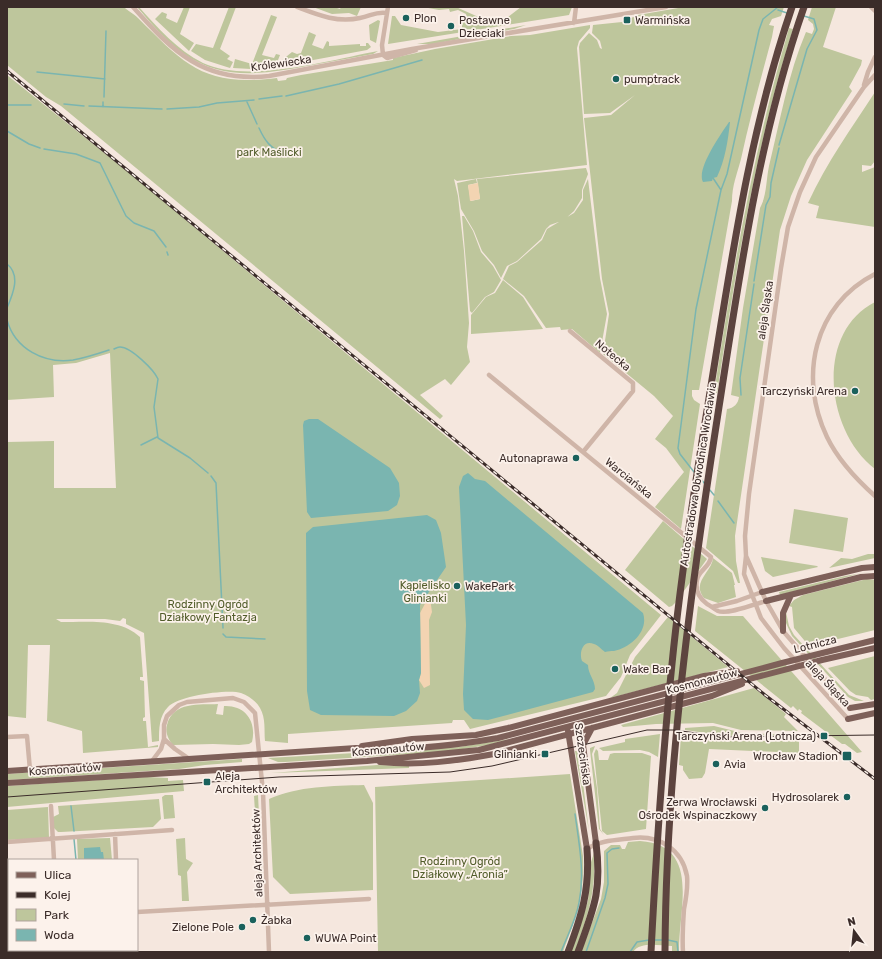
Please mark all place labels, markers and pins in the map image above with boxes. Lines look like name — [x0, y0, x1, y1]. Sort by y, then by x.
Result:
place label: Plon — [414, 12, 437, 25]
marker: Plon — [401, 13, 411, 23]
place label: Postawne Dzieciaki — [459, 14, 510, 40]
place label: Warmińska — [635, 14, 690, 27]
marker: Warmińska — [622, 15, 632, 25]
marker: Postawne Dzieciaki — [446, 21, 456, 31]
place label: pumptrack — [624, 73, 680, 86]
marker: pumptrack — [611, 74, 621, 84]
place label: Tarczyński Arena — [760, 385, 847, 398]
marker: Tarczyński Arena — [850, 386, 860, 396]
place label: Autonaprawa — [499, 452, 568, 465]
marker: Autonaprawa — [571, 453, 581, 463]
place label: WakePark — [465, 580, 514, 593]
marker: WakePark — [452, 581, 462, 591]
place label: Wake Bar — [623, 663, 670, 676]
marker: Wake Bar — [610, 664, 620, 674]
place label: Tarczyński Arena (Lotnicza) — [676, 730, 816, 743]
marker: Tarczyński Arena (Lotnicza) — [819, 731, 829, 741]
place label: Glinianki — [494, 748, 537, 761]
marker: Glinianki — [540, 749, 550, 759]
place label: Wrocław Stadion — [753, 750, 838, 763]
marker: Wrocław Stadion — [841, 750, 853, 762]
place label: Avia — [724, 758, 746, 771]
marker: Avia — [711, 759, 721, 769]
place label: Aleja Architektów — [215, 770, 277, 796]
marker: Aleja Architektów — [202, 777, 212, 787]
place label: Hydrosolarek — [772, 791, 839, 804]
marker: Hydrosolarek — [842, 792, 852, 802]
place label: Zerwa Wrocławski Ośrodek Wspinaczkowy — [638, 796, 757, 822]
marker: Zerwa Wrocławski Ośrodek Wspinaczkowy — [760, 803, 770, 813]
place label: Żabka — [261, 913, 292, 927]
marker: Żabka — [248, 915, 258, 925]
place label: Zielone Pole — [172, 921, 234, 934]
marker: Zielone Pole — [237, 922, 247, 932]
place label: WUWA Point — [315, 932, 377, 945]
marker: WUWA Point — [302, 933, 312, 943]

